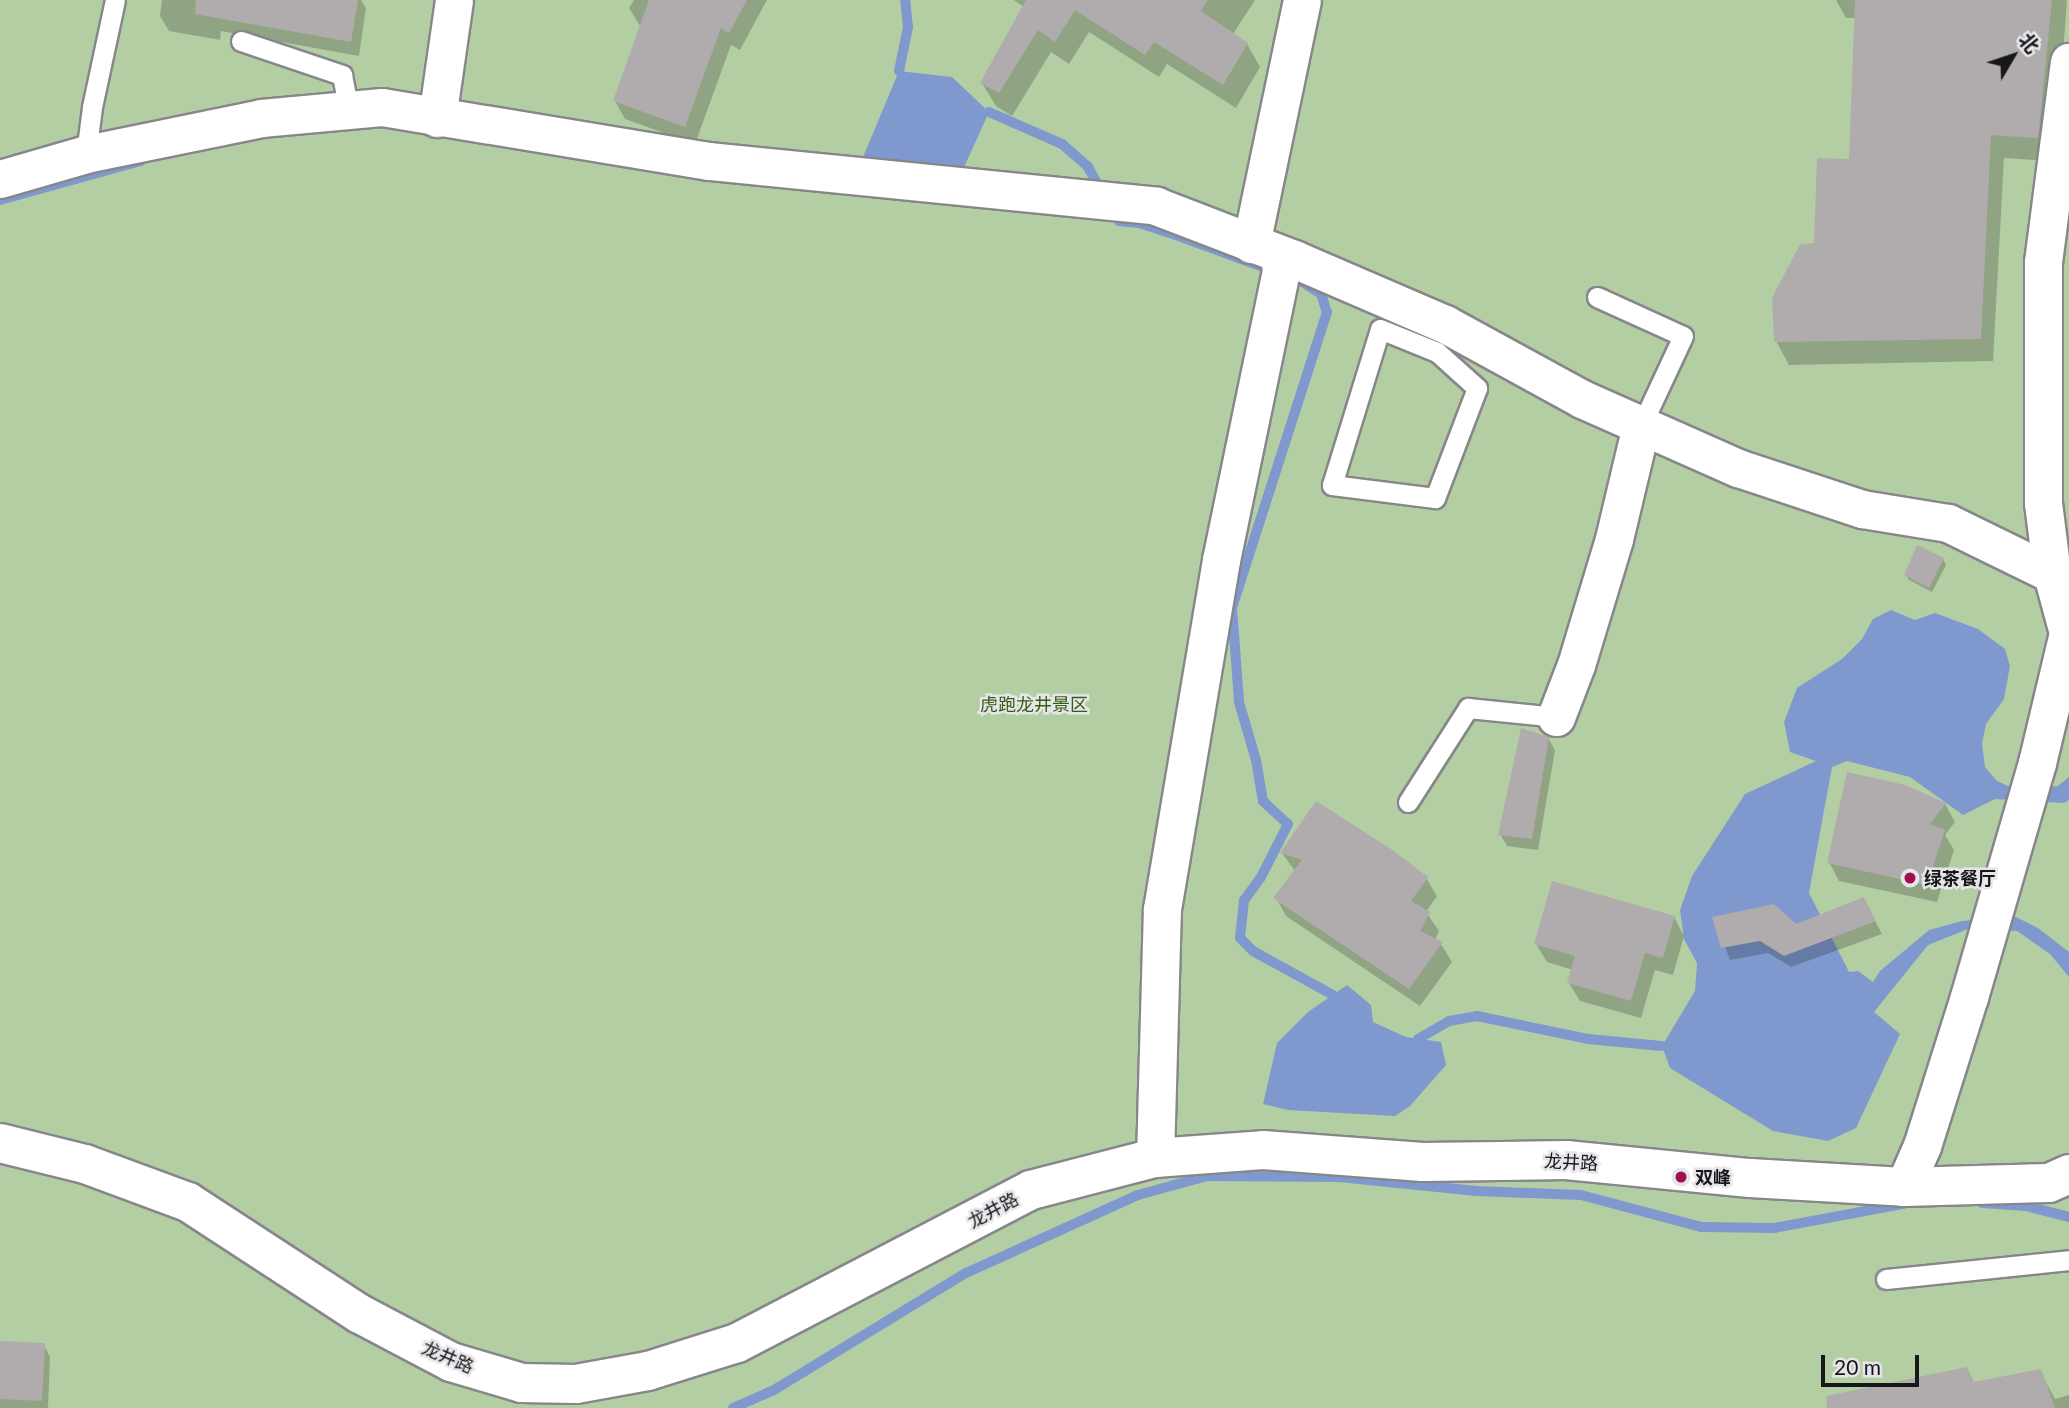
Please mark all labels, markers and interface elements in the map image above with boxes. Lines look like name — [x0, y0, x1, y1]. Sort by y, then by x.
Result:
north arrow — [1978, 21, 2048, 91]
text: 北 — [2015, 28, 2045, 57]
park label: 虎跑龙井景区 — [980, 693, 1088, 715]
place label: 绿茶餐厅 — [1924, 867, 1996, 889]
marker: 绿茶餐厅 — [1902, 870, 1918, 886]
street label: 龙井路 — [1543, 1150, 1599, 1174]
place label: 双峰 — [1695, 1166, 1731, 1188]
marker: 双峰 — [1673, 1169, 1689, 1185]
street label: 龙井路 — [964, 1188, 1022, 1232]
street label: 龙井路 — [419, 1337, 477, 1377]
scale bar — [1824, 1342, 1922, 1386]
text: 20 m — [1834, 1354, 1881, 1379]

